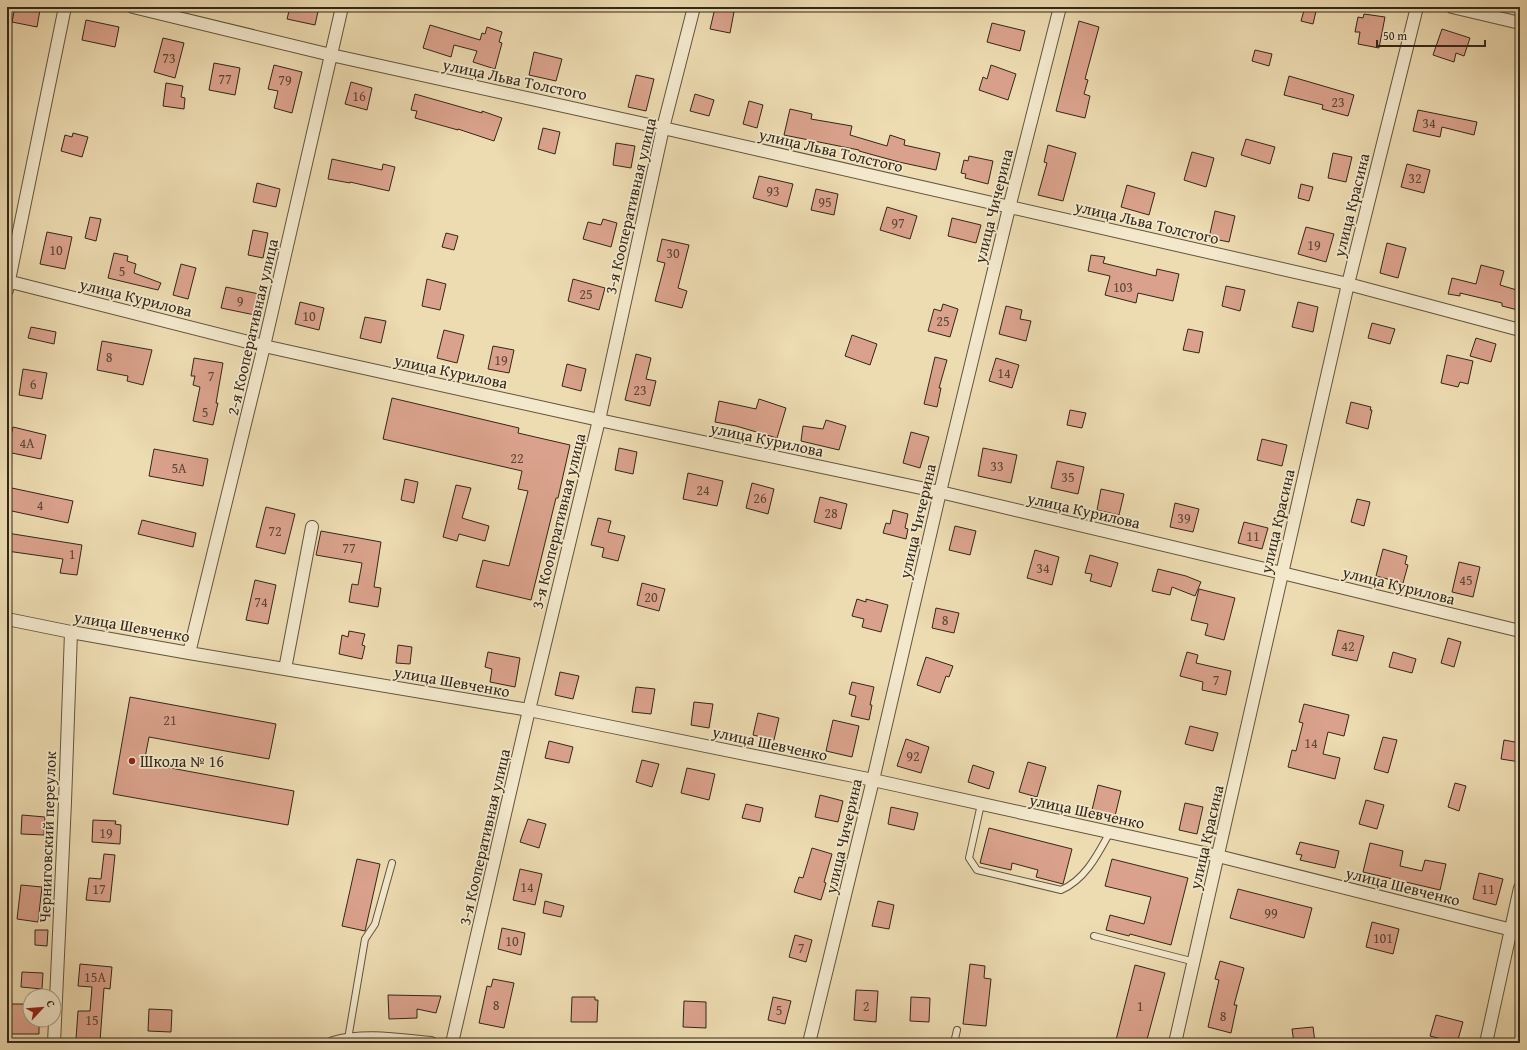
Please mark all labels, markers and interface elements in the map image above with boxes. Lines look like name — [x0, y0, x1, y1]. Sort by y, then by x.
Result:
scale bar — [1377, 22, 1485, 48]
text: 50 m — [1383, 27, 1407, 44]
house number: 73 — [162, 48, 176, 68]
street label: улица Льва Толстого — [440, 52, 590, 106]
house number: 77 — [218, 69, 232, 89]
house number: 79 — [278, 70, 292, 90]
house number: 16 — [352, 86, 366, 106]
house number: 23 — [1331, 92, 1345, 112]
house number: 34 — [1422, 113, 1436, 133]
street label: 3-я Кооперативная улица — [598, 115, 662, 297]
street label: улица Льва Толстого — [756, 122, 905, 178]
street label: улица Чичерина — [967, 146, 1019, 267]
street label: улица Красина — [1326, 150, 1376, 260]
house number: 32 — [1408, 168, 1422, 188]
house number: 93 — [766, 181, 780, 201]
house number: 95 — [818, 192, 832, 212]
street label: улица Льва Толстого — [1072, 194, 1221, 250]
house number: 97 — [891, 213, 905, 233]
house number: 19 — [1307, 235, 1321, 255]
street label: 2-я Кооперативная улица — [220, 236, 284, 418]
house number: 10 — [49, 240, 63, 260]
house number: 30 — [666, 243, 680, 263]
house number: 5 — [119, 261, 125, 281]
street label: улица Курилова — [76, 271, 195, 323]
house number: 103 — [1113, 277, 1133, 297]
house number: 25 — [579, 284, 593, 304]
house number: 9 — [237, 291, 244, 311]
house number: 10 — [302, 306, 316, 326]
house number: 25 — [936, 311, 950, 331]
house number: 8 — [106, 347, 113, 367]
street label: улица Курилова — [391, 347, 510, 395]
house number: 19 — [494, 350, 508, 370]
house number: 14 — [997, 363, 1011, 383]
house number: 7 — [208, 366, 215, 386]
house number: 6 — [30, 374, 37, 394]
house number: 23 — [633, 380, 647, 400]
house number: 5 — [202, 402, 208, 422]
street label: улица Курилова — [707, 415, 826, 463]
street label: 3-я Кооперативная улица — [525, 430, 592, 611]
house number: 4А — [19, 433, 35, 453]
house number: 22 — [510, 448, 524, 468]
house number: 33 — [990, 456, 1004, 476]
house number: 5А — [171, 458, 187, 478]
street label: улица Чичерина — [892, 461, 942, 582]
street label: улица Красина — [1253, 466, 1301, 576]
house number: 35 — [1061, 467, 1075, 487]
house number: 24 — [696, 480, 710, 500]
street label: улица Курилова — [1024, 485, 1143, 535]
house number: 26 — [753, 488, 767, 508]
house number: 4 — [37, 495, 44, 515]
house number: 28 — [824, 503, 838, 523]
house number: 39 — [1177, 508, 1191, 528]
house number: 72 — [268, 521, 282, 541]
house number: 11 — [1246, 526, 1260, 546]
house number: 77 — [342, 538, 356, 558]
house number: 1 — [69, 544, 75, 564]
house number: 34 — [1036, 558, 1050, 578]
street label: улица Курилова — [1339, 559, 1458, 611]
house number: 45 — [1459, 570, 1473, 590]
house number: 20 — [644, 587, 658, 607]
house number: 74 — [254, 592, 268, 612]
street label: улица Шевченко — [71, 604, 192, 648]
house number: 8 — [942, 610, 949, 630]
house number: 42 — [1341, 636, 1355, 656]
street label: улица Шевченко — [391, 659, 512, 703]
house number: 7 — [1213, 670, 1220, 690]
house number: 21 — [163, 710, 177, 730]
street label: улица Шевченко — [709, 719, 830, 767]
house number: 14 — [1304, 733, 1318, 753]
street label: 3-я Кооперативная улица — [452, 746, 516, 928]
house number: 92 — [906, 746, 920, 766]
place label: Школа № 16 — [140, 749, 224, 773]
street label: Черниговский переулок — [32, 750, 62, 923]
marker: Школа № 16 — [127, 756, 137, 766]
street label: улица Чичерина — [818, 776, 868, 897]
street label: улица Красина — [1182, 782, 1230, 892]
street label: улица Шевченко — [1026, 787, 1147, 835]
house number: 19 — [99, 823, 113, 843]
street label: улица Шевченко — [1342, 860, 1463, 912]
house number: 14 — [520, 877, 534, 897]
house number: 17 — [92, 879, 106, 899]
house number: 11 — [1481, 879, 1495, 899]
house number: 99 — [1264, 903, 1278, 923]
house number: 101 — [1373, 928, 1393, 948]
house number: 10 — [505, 931, 519, 951]
house number: 7 — [798, 938, 805, 958]
house number: 15А — [84, 967, 106, 987]
north arrow — [22, 988, 62, 1028]
house number: 8 — [493, 995, 500, 1015]
house number: 2 — [863, 996, 869, 1016]
house number: 1 — [1137, 996, 1143, 1016]
text: С — [42, 997, 60, 1010]
house number: 5 — [776, 1000, 782, 1020]
house number: 8 — [1220, 1006, 1227, 1026]
house number: 15 — [85, 1010, 99, 1030]

